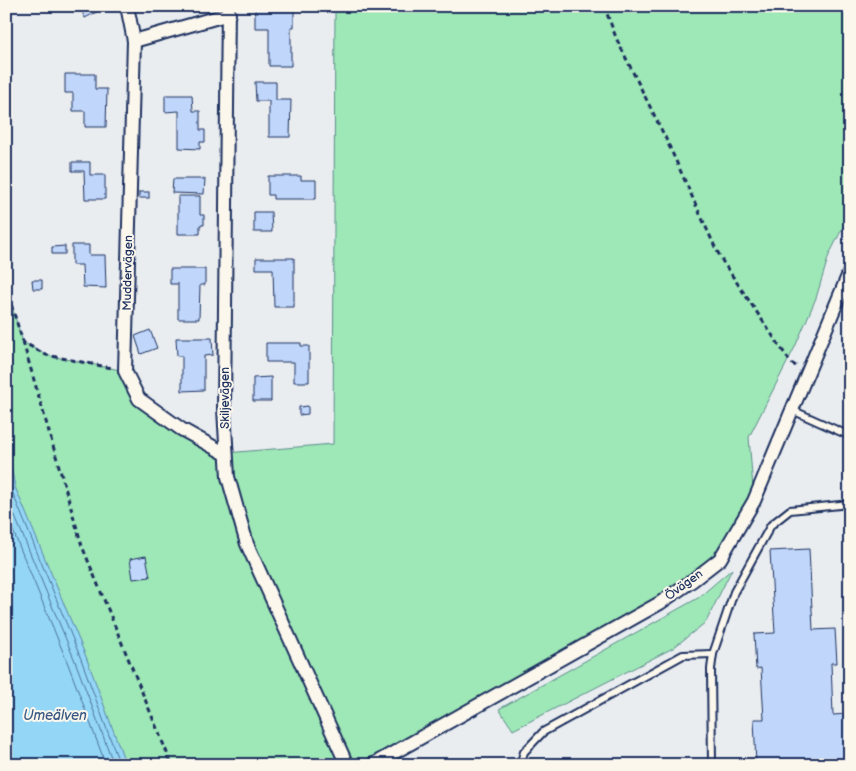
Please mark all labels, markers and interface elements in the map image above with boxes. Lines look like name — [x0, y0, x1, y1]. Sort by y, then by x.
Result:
street label: Muddervägen — [120, 235, 136, 311]
street label: Skiljevägen — [218, 367, 233, 429]
street label: Övägen — [662, 565, 706, 604]
water label: Umeälven — [23, 707, 87, 724]

